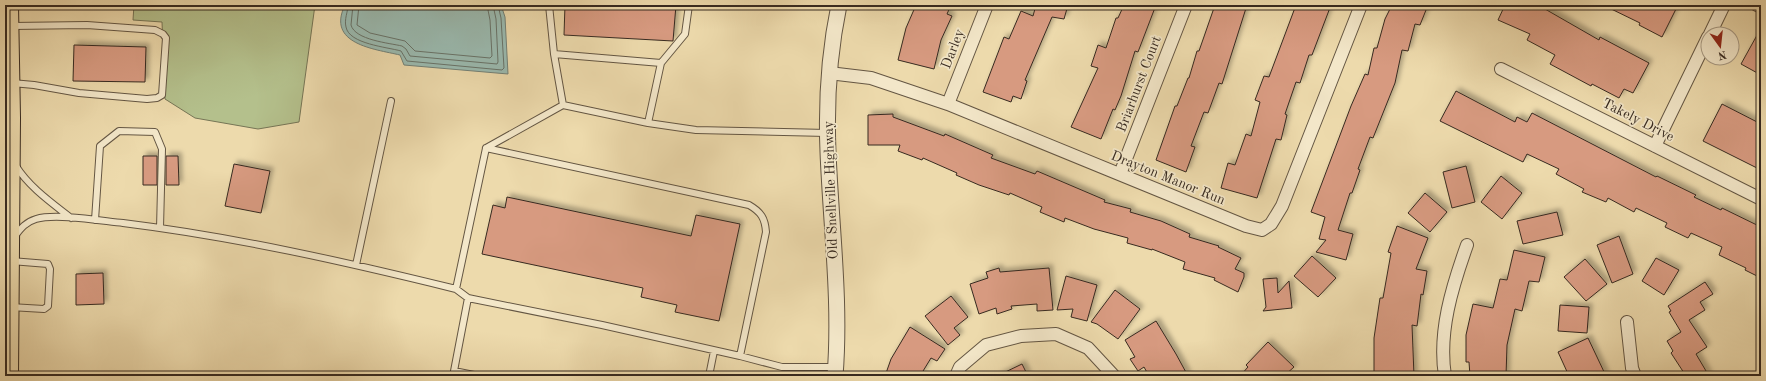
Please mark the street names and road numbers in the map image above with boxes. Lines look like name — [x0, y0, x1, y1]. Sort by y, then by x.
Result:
street label: Darley — [939, 27, 967, 71]
street label: Briarhurst Court — [1114, 34, 1164, 134]
street label: Takely Drive — [1600, 96, 1676, 144]
street label: Old Snellville Highway — [822, 120, 840, 260]
street label: Drayton Manor Run — [1109, 149, 1228, 207]

